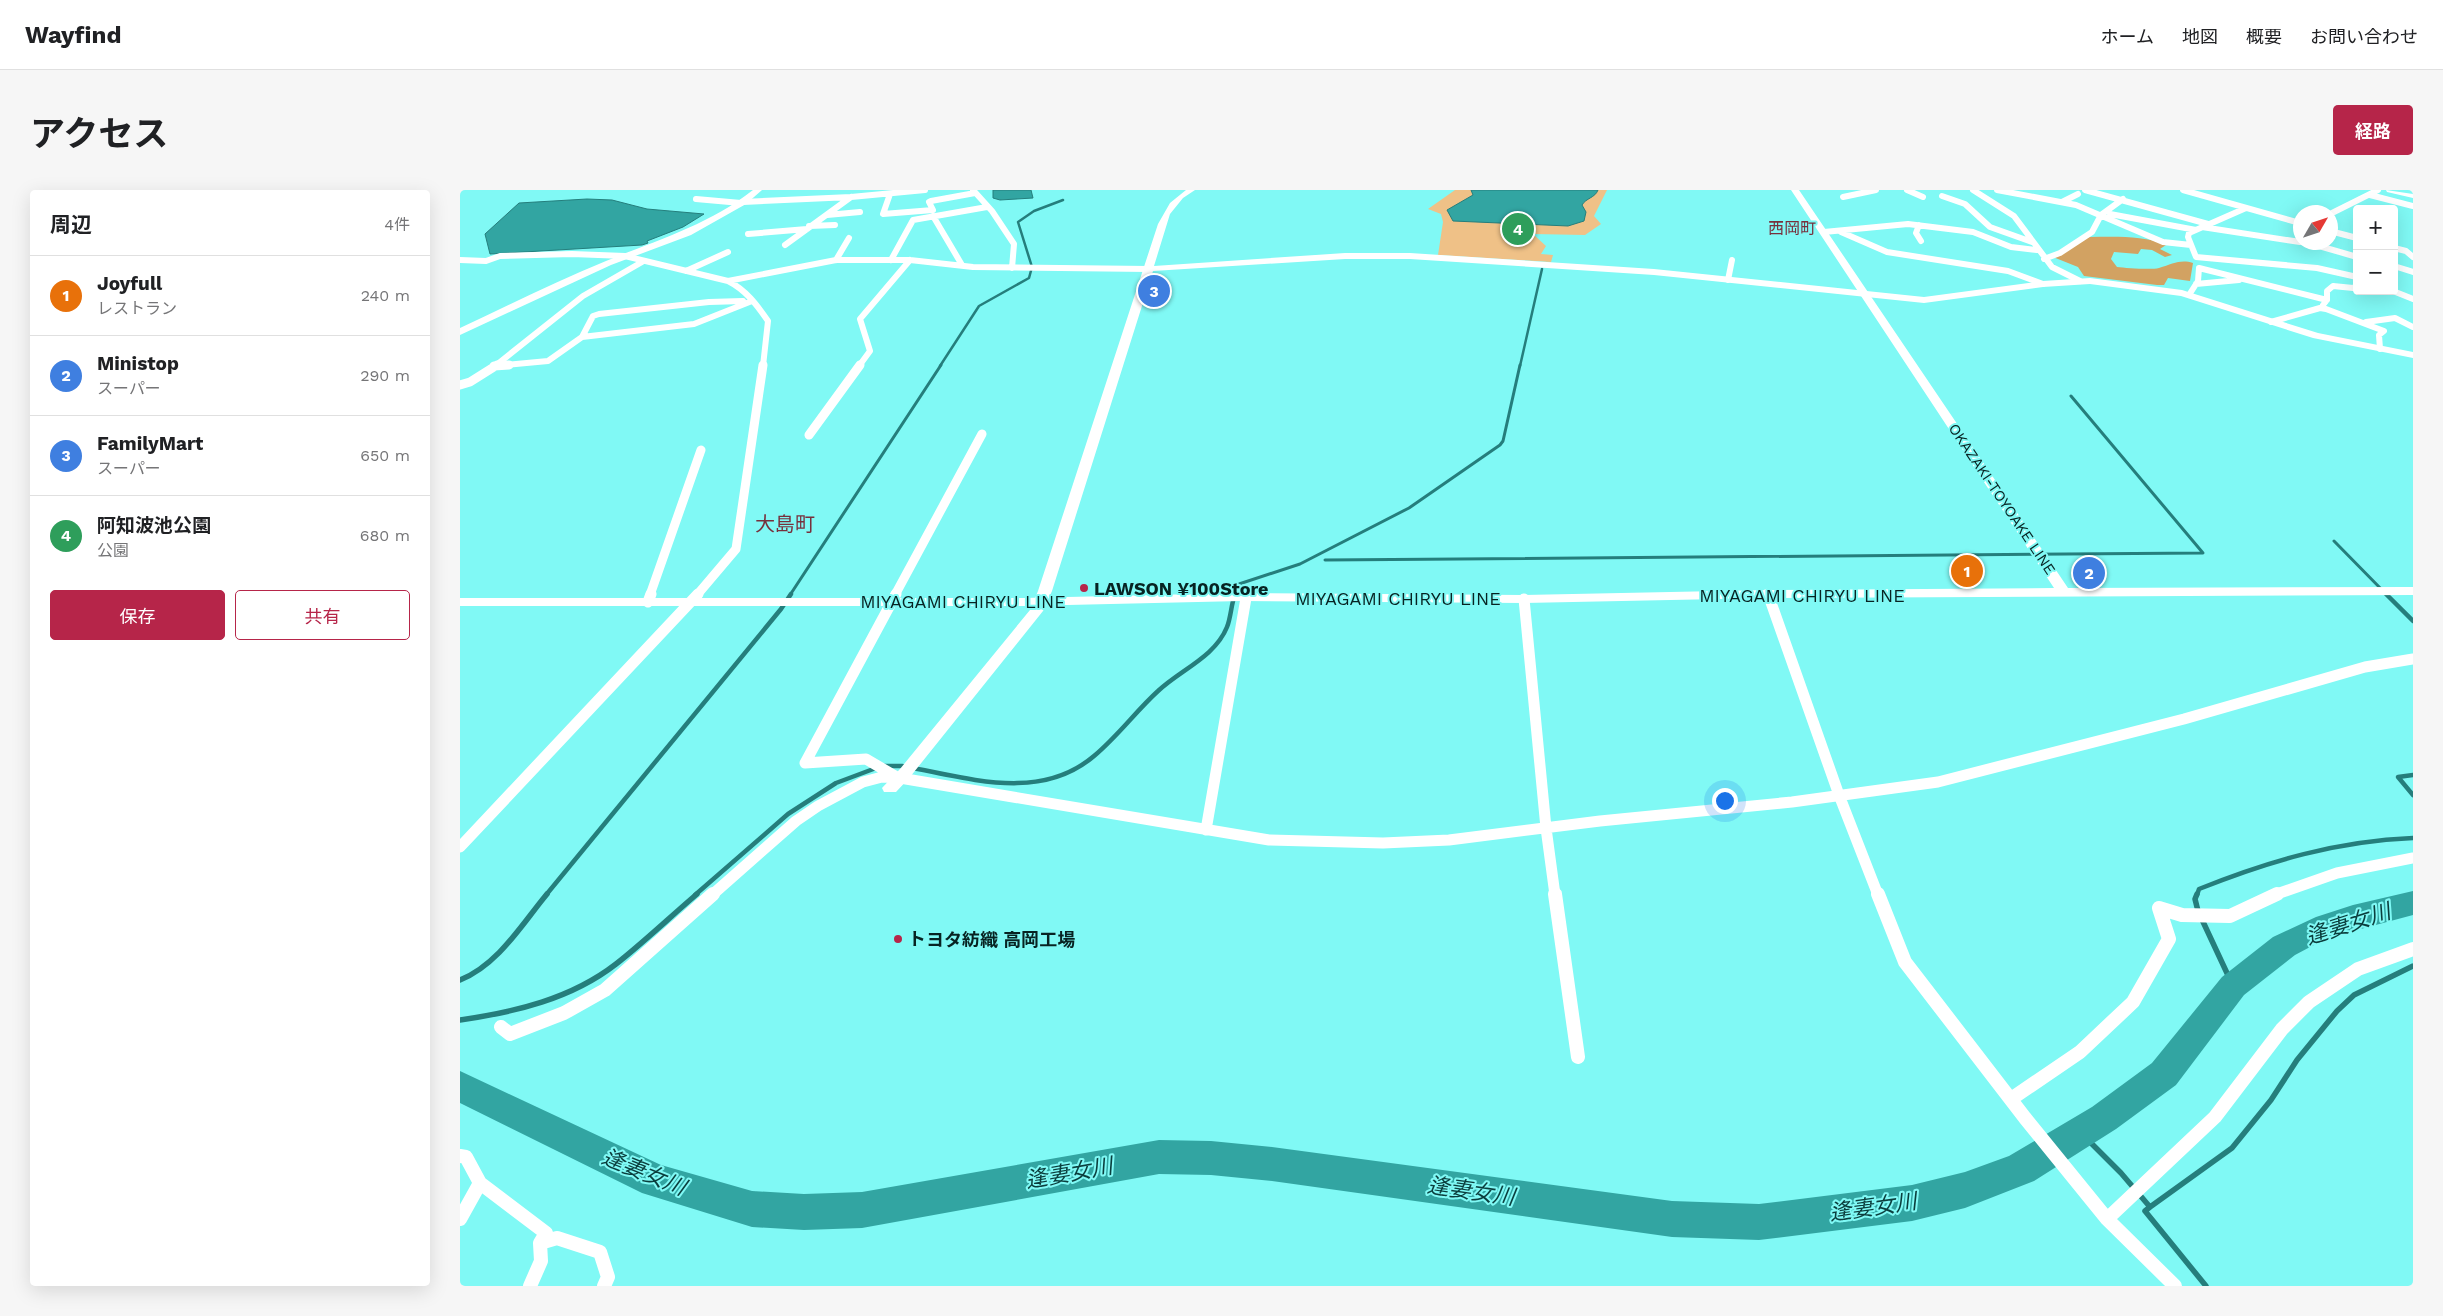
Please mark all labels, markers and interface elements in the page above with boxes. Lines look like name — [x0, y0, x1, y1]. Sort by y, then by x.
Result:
text: Wayfind — [25, 21, 121, 49]
text: ホーム — [2101, 26, 2154, 47]
text: 地図 — [2182, 26, 2218, 47]
text: 概要 — [2246, 26, 2282, 47]
text: お問い合わせ — [2310, 26, 2418, 47]
button: 経路 — [2333, 105, 2413, 155]
text: アクセス — [30, 113, 168, 155]
north arrow — [2293, 205, 2338, 250]
map controls — [2353, 205, 2398, 295]
button: + — [2353, 205, 2398, 250]
pin: 4 — [1502, 210, 1534, 248]
text: 周辺 — [50, 212, 92, 237]
text: 4件 — [384, 215, 410, 234]
district label: 西岡町 — [1768, 219, 1816, 238]
button: − — [2353, 250, 2398, 295]
text: Joyfull — [97, 272, 162, 295]
pin: 3 — [1138, 272, 1170, 310]
text: 1 — [63, 286, 69, 305]
text: 240 m — [361, 286, 410, 305]
text: レストラン — [97, 299, 177, 318]
text: Ministop — [97, 352, 179, 375]
text: 2 — [61, 366, 71, 385]
text: 290 m — [360, 366, 410, 385]
text: スーパー — [97, 379, 161, 398]
street label: OKAZAKI-TOYOAKE LINE — [1945, 420, 2059, 578]
text: FamilyMart — [97, 432, 203, 455]
text: 3 — [61, 446, 71, 465]
text: 650 m — [360, 446, 410, 465]
text: スーパー — [97, 459, 161, 478]
district label: 大島町 — [755, 512, 815, 536]
text: 阿知波池公園 — [97, 514, 211, 537]
text: 4 — [61, 526, 71, 545]
text: 680 m — [360, 526, 410, 545]
text: 公園 — [97, 541, 129, 560]
pin: 1 — [1951, 552, 1983, 590]
pin: 2 — [2073, 554, 2105, 592]
place label: LAWSON ¥100Store — [1094, 578, 1269, 599]
marker: LAWSON ¥100Store — [1078, 582, 1090, 594]
street label: MIYAGAMI CHIRYU LINE — [1699, 585, 1905, 606]
street label: MIYAGAMI CHIRYU LINE — [1295, 588, 1501, 609]
button: 保存 — [50, 590, 225, 640]
button: 共有 — [235, 590, 410, 640]
street label: MIYAGAMI CHIRYU LINE — [860, 591, 1066, 612]
your location — [1712, 788, 1738, 814]
water label: 逢妻女川 — [2302, 898, 2396, 949]
place label: トヨタ紡織 高岡工場 — [908, 929, 1075, 950]
marker: トヨタ紡織 高岡工場 — [892, 933, 904, 945]
water label: 逢妻女川 — [599, 1144, 691, 1201]
water label: 逢妻女川 — [1023, 1153, 1116, 1193]
water label: 逢妻女川 — [1426, 1172, 1518, 1210]
water label: 逢妻女川 — [1828, 1188, 1920, 1226]

